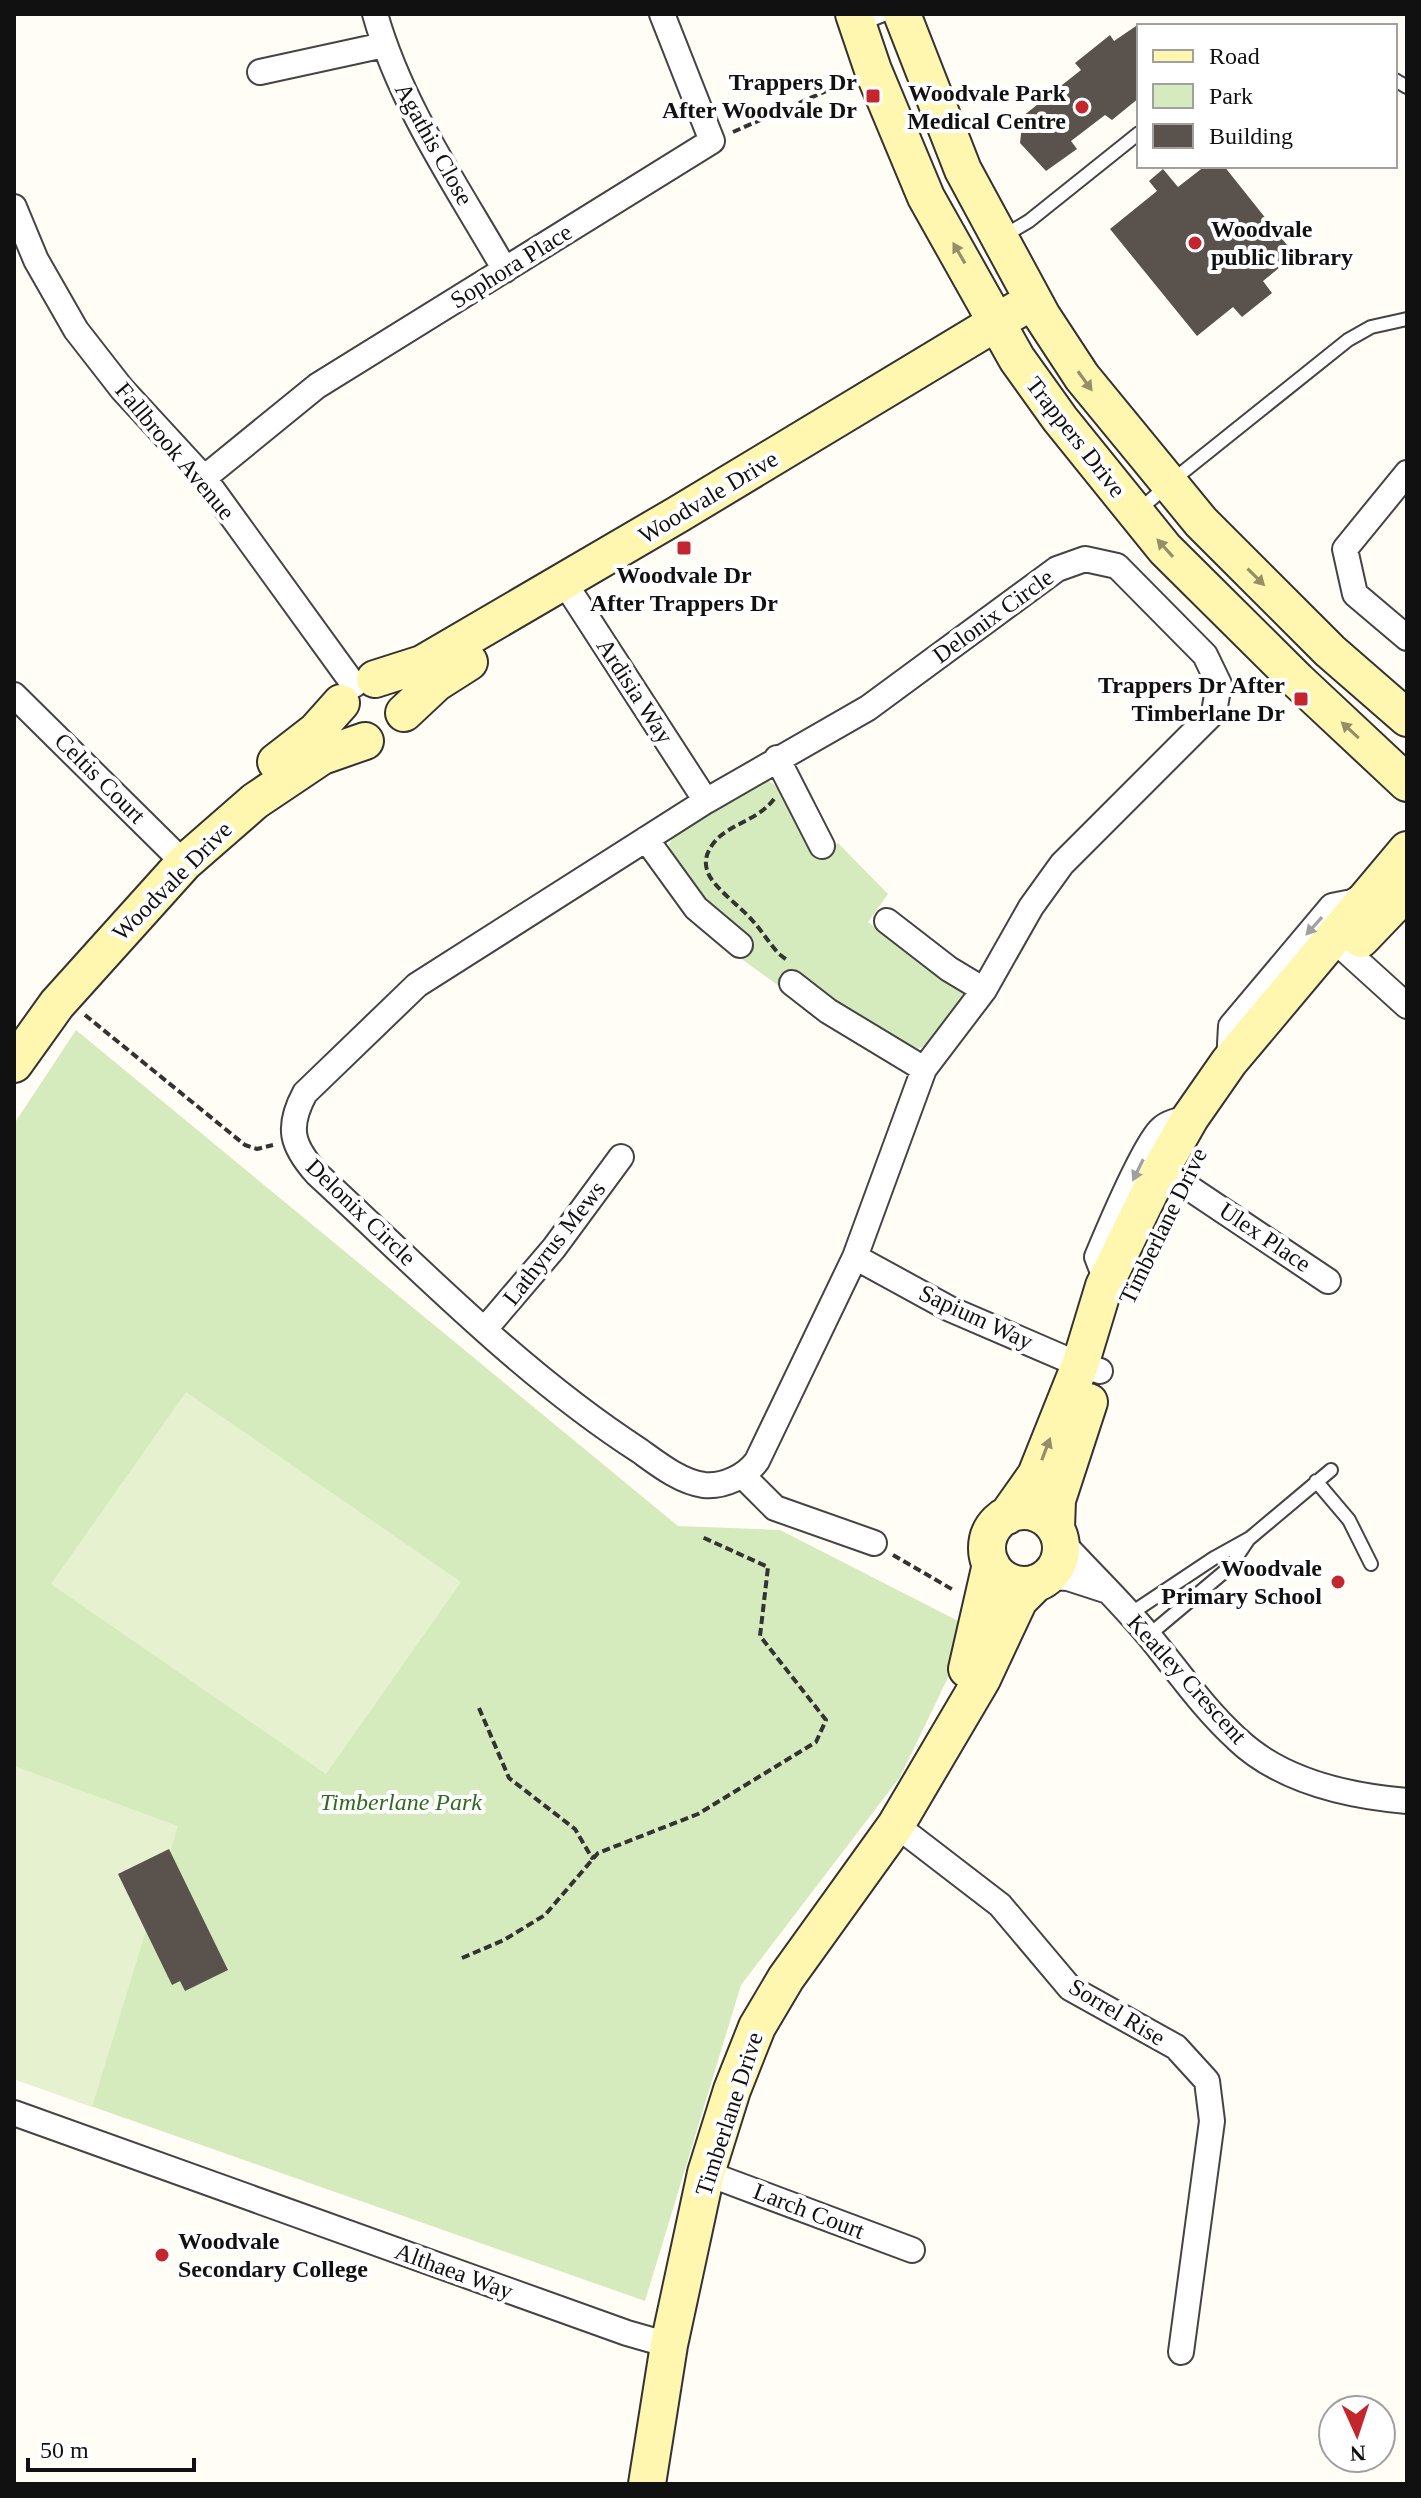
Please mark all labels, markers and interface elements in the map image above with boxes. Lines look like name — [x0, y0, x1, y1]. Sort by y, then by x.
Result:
legend — [1137, 24, 1397, 168]
text: Road — [1209, 43, 1260, 69]
place label: Trappers Dr After Woodvale Dr — [662, 69, 857, 123]
street label: Agathis Close — [390, 79, 478, 209]
place label: Woodvale Park Medical Centre — [907, 80, 1067, 134]
text: Park — [1209, 83, 1253, 109]
marker: Trappers Dr After Woodvale Dr — [864, 87, 882, 105]
marker: Woodvale Park Medical Centre — [1073, 98, 1091, 116]
text: Building — [1209, 123, 1293, 149]
place label: Woodvale public library — [1211, 216, 1353, 270]
street label: Sophora Place — [446, 218, 576, 314]
marker: Woodvale public library — [1186, 234, 1204, 252]
one-way arrow — [952, 242, 966, 265]
one-way arrow — [1077, 371, 1093, 391]
street label: Trappers Drive — [1021, 372, 1131, 502]
street label: Fallbrook Avenue — [110, 377, 240, 525]
street label: Woodvale Drive — [634, 445, 782, 549]
one-way arrow — [1156, 538, 1174, 557]
marker: Woodvale Dr After Trappers Dr — [675, 539, 693, 557]
place label: Woodvale Dr After Trappers Dr — [590, 562, 778, 616]
street label: Delonix Circle — [928, 564, 1058, 668]
one-way arrow — [1246, 567, 1265, 586]
street label: Ardisia Way — [592, 634, 678, 748]
place label: Trappers Dr After Timberlane Dr — [1098, 672, 1285, 726]
marker: Trappers Dr After Timberlane Dr — [1292, 690, 1310, 708]
one-way arrow — [1341, 721, 1360, 740]
street label: Celtis Court — [50, 728, 151, 829]
street label: Woodvale Drive — [107, 816, 237, 946]
one-way arrow — [1306, 915, 1323, 935]
street label: Timberlane Drive — [1114, 1144, 1212, 1308]
street label: Delonix Circle — [301, 1153, 421, 1271]
one-way arrow — [1131, 1158, 1144, 1181]
street label: Lathyrus Mews — [498, 1176, 610, 1310]
street label: Ulex Place — [1214, 1197, 1316, 1277]
street label: Sapium Way — [915, 1279, 1037, 1355]
one-way arrow — [1040, 1437, 1053, 1461]
place label: Woodvale Primary School — [1161, 1555, 1322, 1609]
marker: Woodvale Primary School — [1329, 1573, 1347, 1591]
street label: Keatley Crescent — [1122, 1609, 1252, 1749]
park label: Timberlane Park — [320, 1789, 482, 1815]
street label: Sorrel Rise — [1064, 1973, 1170, 2051]
street label: Timberlane Drive — [690, 2029, 768, 2199]
street label: Larch Court — [750, 2178, 868, 2244]
place label: Woodvale Secondary College — [178, 2228, 368, 2282]
street label: Althaea Way — [391, 2238, 517, 2304]
marker: Woodvale Secondary College — [153, 2246, 171, 2264]
north arrow — [1317, 2394, 1397, 2474]
scale bar — [28, 2422, 194, 2472]
text: 50 m — [40, 2437, 89, 2463]
text: N — [1349, 2441, 1367, 2466]

